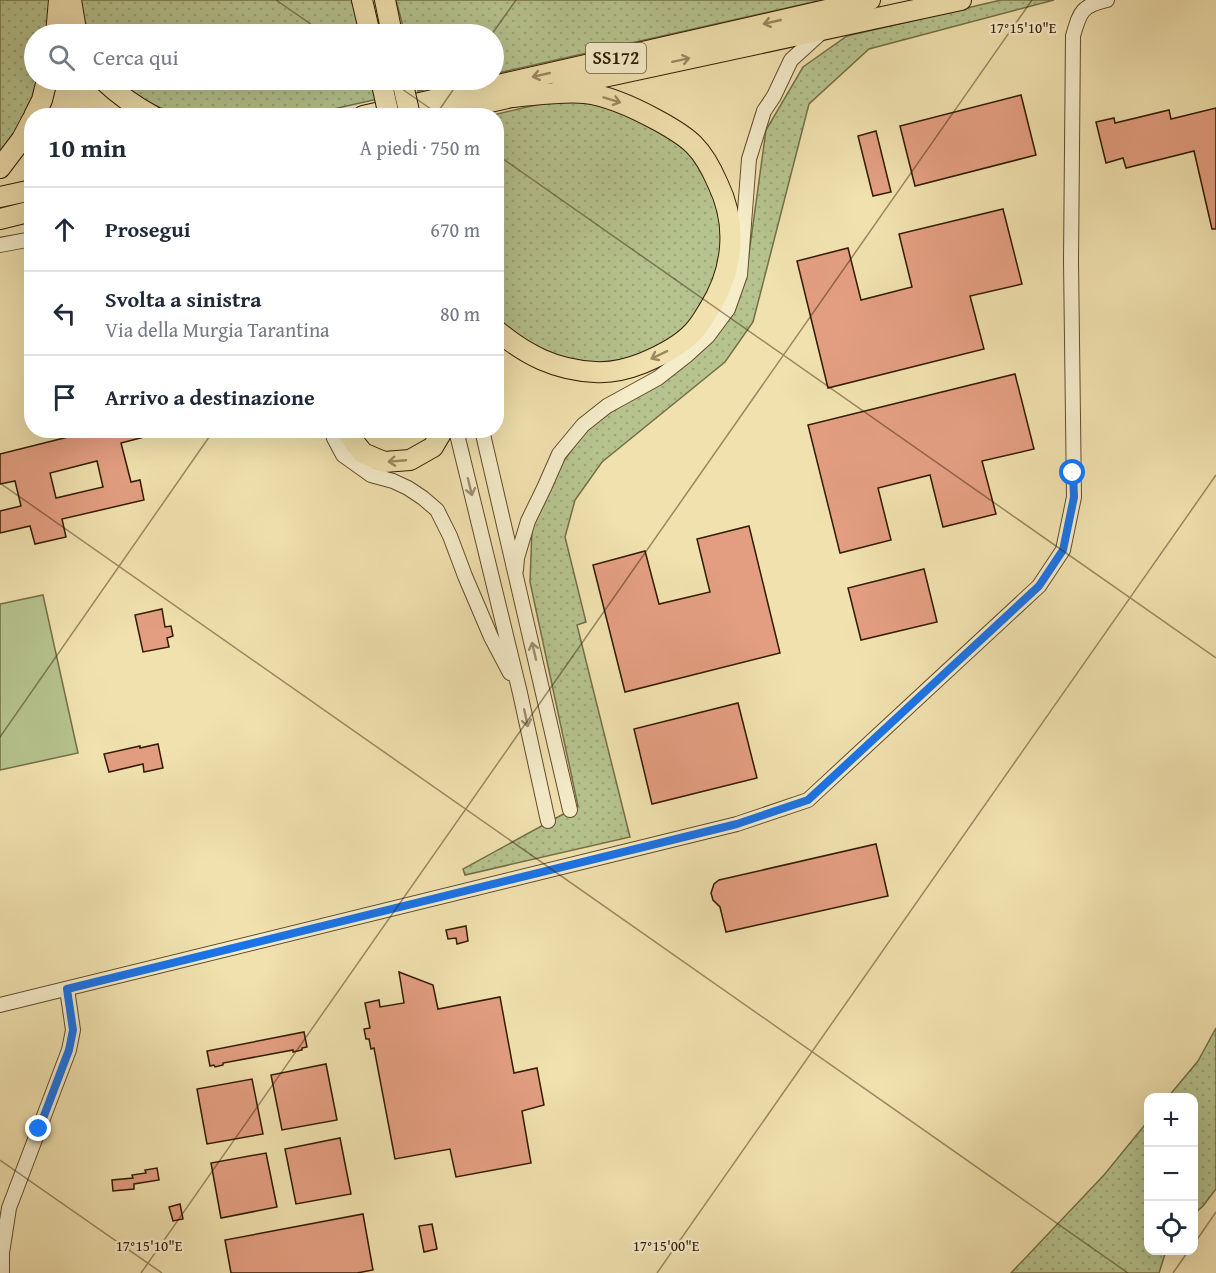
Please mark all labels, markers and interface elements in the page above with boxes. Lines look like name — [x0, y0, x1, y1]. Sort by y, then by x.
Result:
one-way arrow — [763, 17, 782, 29]
text: 17°15'10"E — [990, 17, 1057, 38]
search box — [24, 24, 504, 90]
icon: search — [45, 41, 78, 74]
text: Cerca qui — [93, 41, 179, 73]
road number: SS172 — [586, 43, 646, 73]
one-way arrow — [671, 53, 690, 65]
one-way arrow — [532, 70, 551, 81]
one-way arrow — [602, 95, 621, 106]
text: 10 min — [48, 128, 126, 167]
text: A piedi · 750 m — [360, 133, 480, 162]
icon: ahead — [48, 213, 81, 246]
text: Prosegui — [105, 213, 191, 245]
text: 670 m — [430, 215, 480, 244]
text: Svolta a sinistra — [105, 283, 262, 315]
icon: left — [48, 297, 81, 330]
text: 80 m — [440, 299, 480, 328]
text: Via della Murgia Tarantina — [105, 315, 330, 344]
one-way arrow — [651, 350, 669, 362]
icon: arrive — [48, 381, 81, 414]
text: Arrivo a destinazione — [105, 381, 315, 413]
one-way arrow — [387, 456, 407, 467]
route start — [1059, 459, 1085, 485]
one-way arrow — [465, 478, 477, 497]
one-way arrow — [528, 641, 539, 661]
one-way arrow — [520, 708, 532, 727]
map controls — [1144, 1093, 1198, 1255]
button: + — [1144, 1093, 1198, 1147]
route end — [25, 1115, 51, 1141]
button: − — [1144, 1147, 1198, 1201]
button: locate — [1144, 1201, 1198, 1255]
text: 17°15'10"E — [116, 1235, 183, 1256]
text: 17°15'00"E — [633, 1235, 700, 1256]

